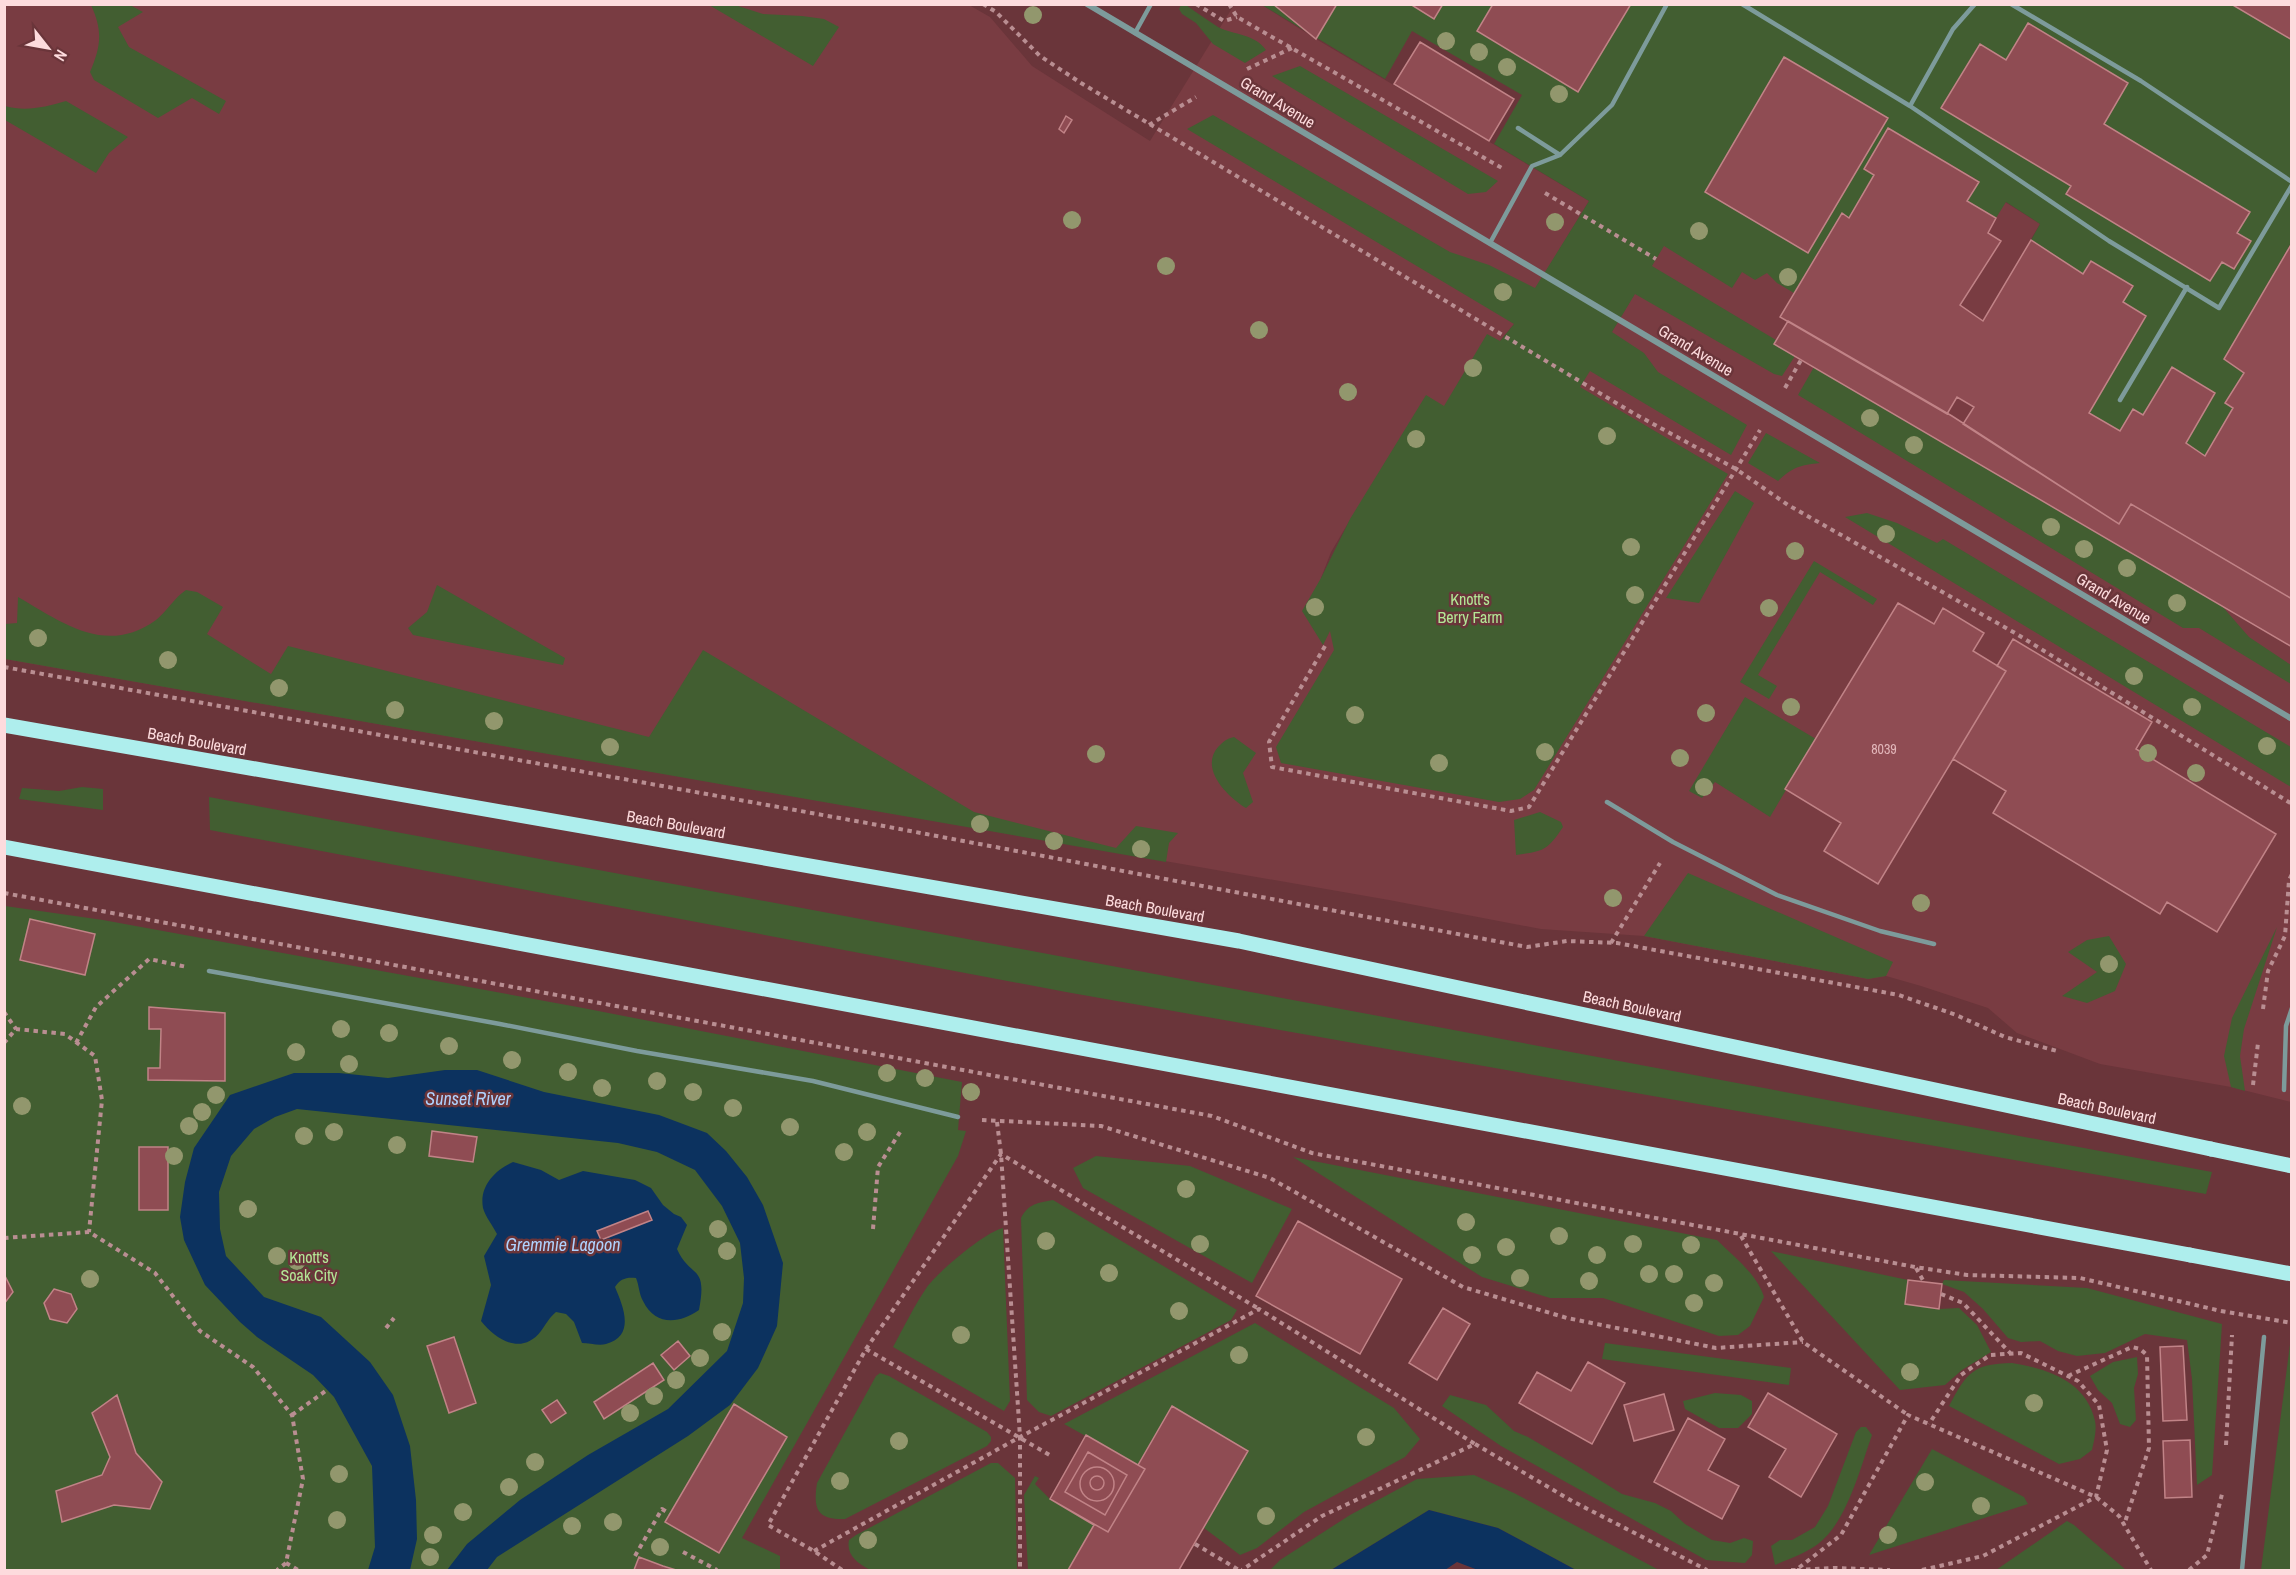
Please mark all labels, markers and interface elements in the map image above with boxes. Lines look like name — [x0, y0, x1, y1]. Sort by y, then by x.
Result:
north arrow — [18, 18, 78, 78]
text: N — [49, 46, 73, 65]
street label: Grand Avenue — [1236, 71, 1320, 133]
street label: Grand Avenue — [1654, 319, 1738, 381]
street label: Grand Avenue — [2072, 567, 2156, 629]
park label: Knott's Berry Farm — [1438, 588, 1502, 628]
street label: Beach Boulevard — [146, 721, 248, 761]
house number: 8039 — [1871, 740, 1897, 758]
street label: Beach Boulevard — [625, 804, 727, 844]
street label: Beach Boulevard — [1104, 888, 1206, 928]
street label: Beach Boulevard — [1581, 985, 1683, 1027]
water label: Sunset River — [425, 1086, 512, 1111]
street label: Beach Boulevard — [2056, 1087, 2158, 1129]
water label: Gremmie Lagoon — [506, 1232, 620, 1257]
park label: Knott's Soak City — [281, 1246, 338, 1286]

